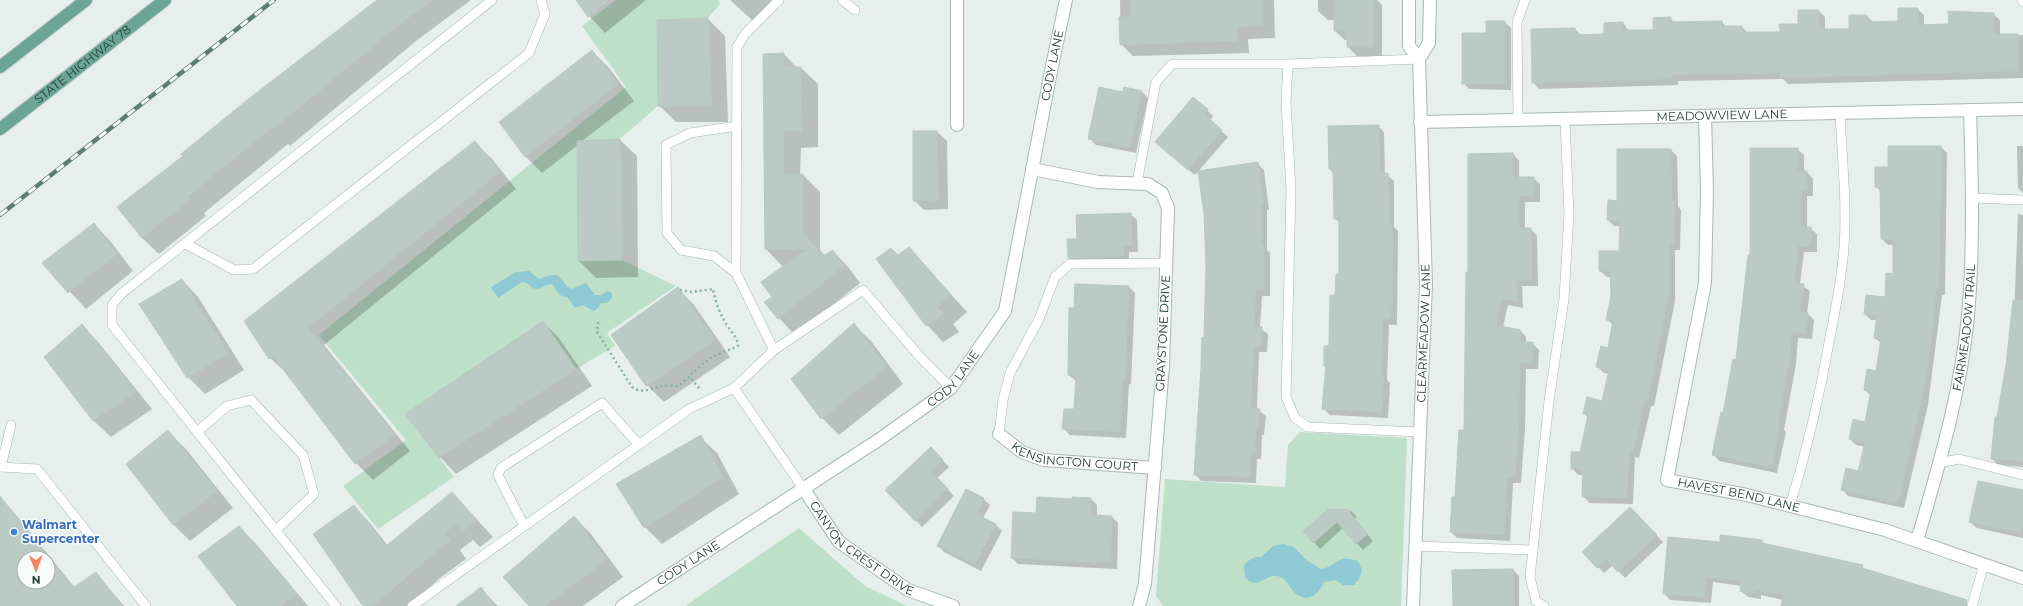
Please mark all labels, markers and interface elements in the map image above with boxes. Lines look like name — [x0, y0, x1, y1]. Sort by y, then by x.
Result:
street label: STATE HIGHWAY 78 — [31, 21, 134, 106]
street label: CODY LANE — [1037, 28, 1066, 102]
street label: MEADOWVIEW LANE — [1656, 106, 1788, 124]
street label: CLEARMEADOW LANE — [1413, 264, 1433, 403]
street label: FAIRMEADOW TRAIL — [1949, 264, 1978, 392]
street label: GRAYSTONE DRIVE — [1152, 274, 1173, 392]
street label: CODY LANE — [924, 347, 982, 410]
street label: KENSINGTON COURT — [1008, 438, 1138, 474]
street label: HAVEST BEND LANE — [1676, 474, 1802, 515]
street label: CANYON CREST DRIVE — [807, 498, 916, 599]
place label: Walmart Supercenter — [22, 517, 99, 546]
marker: Walmart Supercenter — [9, 527, 19, 537]
street label: CODY LANE — [654, 537, 722, 589]
north arrow — [16, 550, 56, 590]
text: N — [32, 573, 41, 587]

